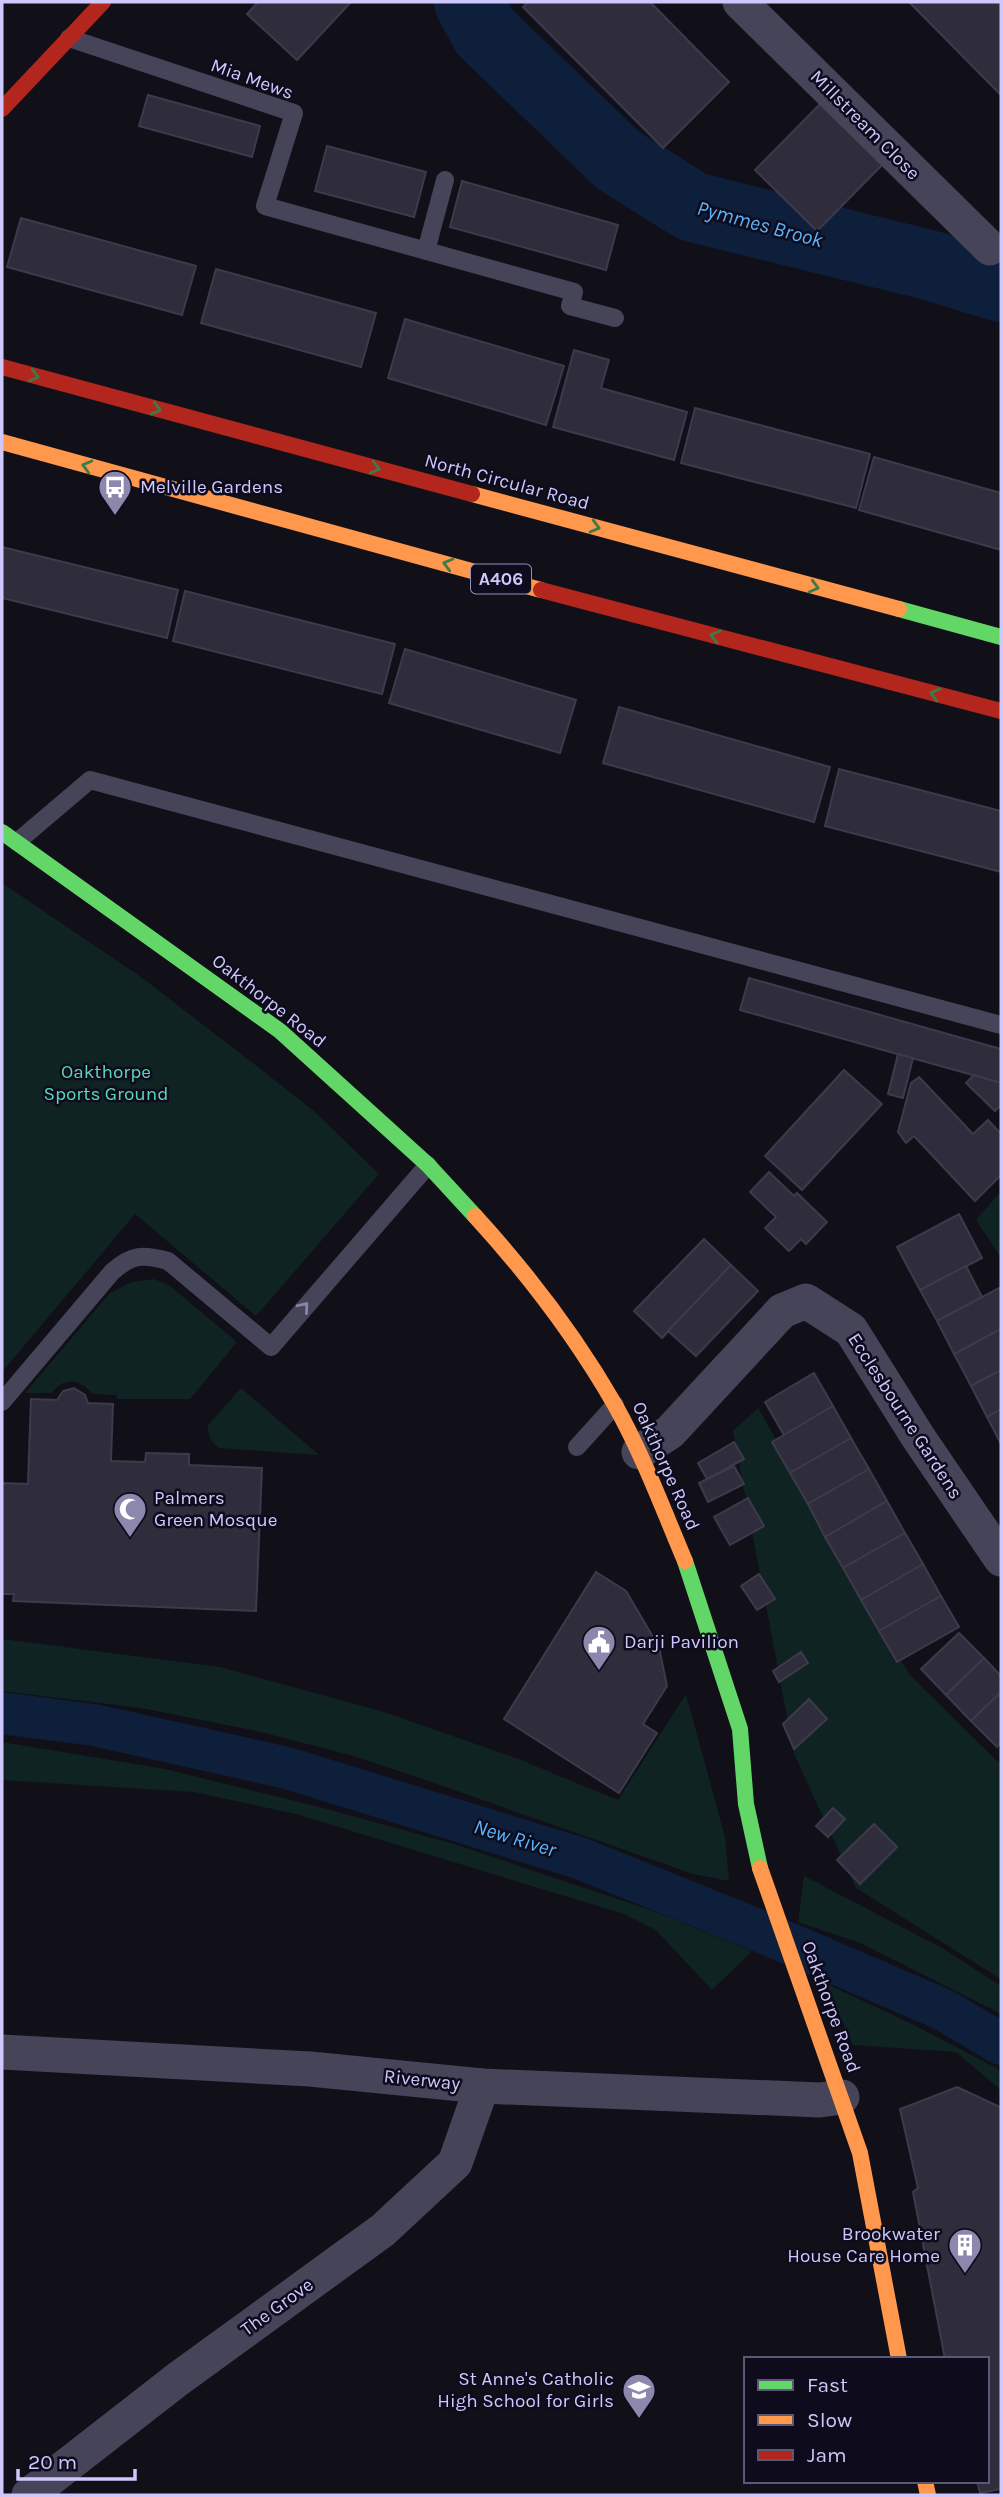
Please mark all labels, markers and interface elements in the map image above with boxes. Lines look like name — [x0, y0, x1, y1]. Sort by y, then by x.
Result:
street label: Mia Mews — [208, 54, 296, 104]
street label: Millstream Close — [806, 66, 924, 184]
water label: Pymmes Brook — [694, 196, 826, 252]
one-way arrow — [28, 368, 40, 382]
one-way arrow — [149, 401, 161, 415]
street label: North Circular Road — [422, 449, 592, 515]
one-way arrow — [81, 459, 93, 474]
one-way arrow — [369, 460, 381, 474]
bus stop icon: Melville Gardens — [96, 468, 134, 517]
place label: Melville Gardens — [140, 476, 283, 498]
one-way arrow — [589, 519, 601, 534]
one-way arrow — [442, 558, 454, 572]
road number: A406 — [471, 564, 531, 594]
one-way arrow — [808, 579, 820, 593]
one-way arrow — [709, 630, 721, 644]
one-way arrow — [929, 688, 941, 702]
street label: Oakthorpe Road — [208, 950, 330, 1052]
park label: Oakthorpe Sports Ground — [43, 1061, 169, 1105]
one-way arrow — [296, 1302, 308, 1315]
street label: Ecclesbourne Gardens — [843, 1329, 967, 1503]
street label: Oakthorpe Road — [628, 1398, 704, 1534]
place label: Palmers Green Mosque — [154, 1487, 277, 1531]
mosque icon: Palmers Green Mosque — [111, 1490, 149, 1539]
public building icon: Darji Pavilion — [580, 1623, 618, 1672]
place label: Darji Pavilion — [624, 1631, 739, 1653]
water label: New River — [471, 1814, 560, 1862]
street label: Oakthorpe Road — [797, 1938, 865, 2076]
street label: Riverway — [383, 2065, 461, 2095]
place label: Brookwater House Care Home — [787, 2223, 940, 2267]
building icon: Brookwater House Care Home — [946, 2226, 984, 2275]
street label: The Grove — [237, 2273, 317, 2341]
legend — [744, 2357, 989, 2483]
place label: St Anne's Catholic High School for Girls — [437, 2368, 614, 2412]
school or university icon: St Anne's Catholic High School for Girls — [620, 2371, 658, 2420]
text: Fast — [807, 2373, 848, 2397]
text: Slow — [807, 2408, 852, 2432]
scale bar — [18, 2438, 135, 2482]
text: Jam — [807, 2443, 847, 2467]
text: 20 m — [28, 2450, 77, 2474]

